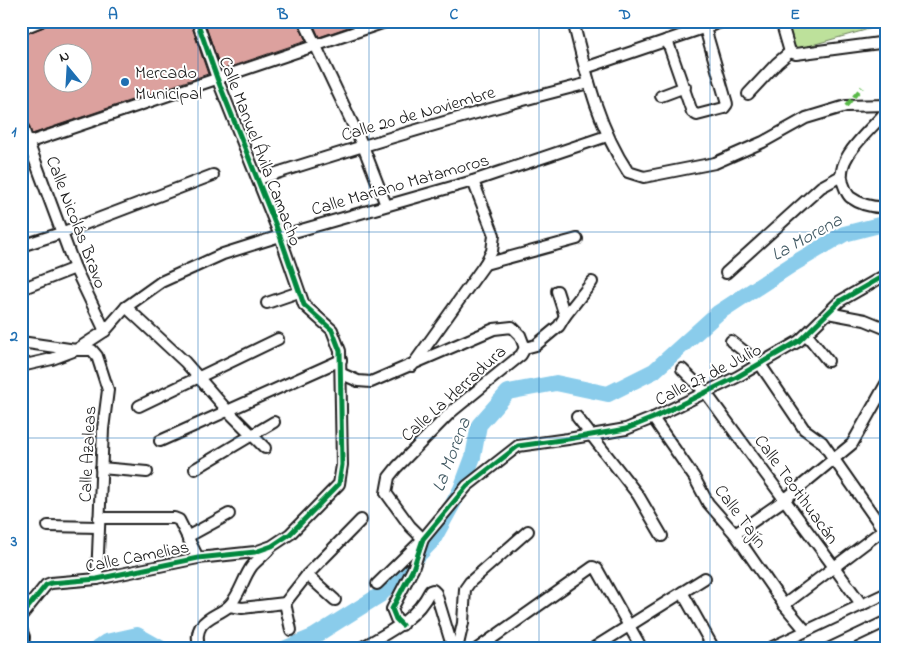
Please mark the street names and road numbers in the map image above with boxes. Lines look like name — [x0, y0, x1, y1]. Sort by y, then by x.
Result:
street label: Calle Manuel Ávila Camacho — [211, 53, 307, 250]
street label: Calle 20 de Noviembre — [339, 80, 499, 149]
street label: Calle Mariano Matamoros — [309, 148, 493, 224]
street label: Calle Nicolás Bravo — [38, 153, 112, 293]
street label: Calle 27 de Julio — [651, 338, 767, 414]
street label: Calle La Herradura — [396, 340, 513, 449]
street label: Calle Azaleas — [73, 405, 105, 503]
street label: Calle Teotihuacán — [747, 430, 844, 550]
street label: Calle Tajín — [707, 480, 772, 555]
street label: Calle Camelias — [83, 535, 191, 581]

